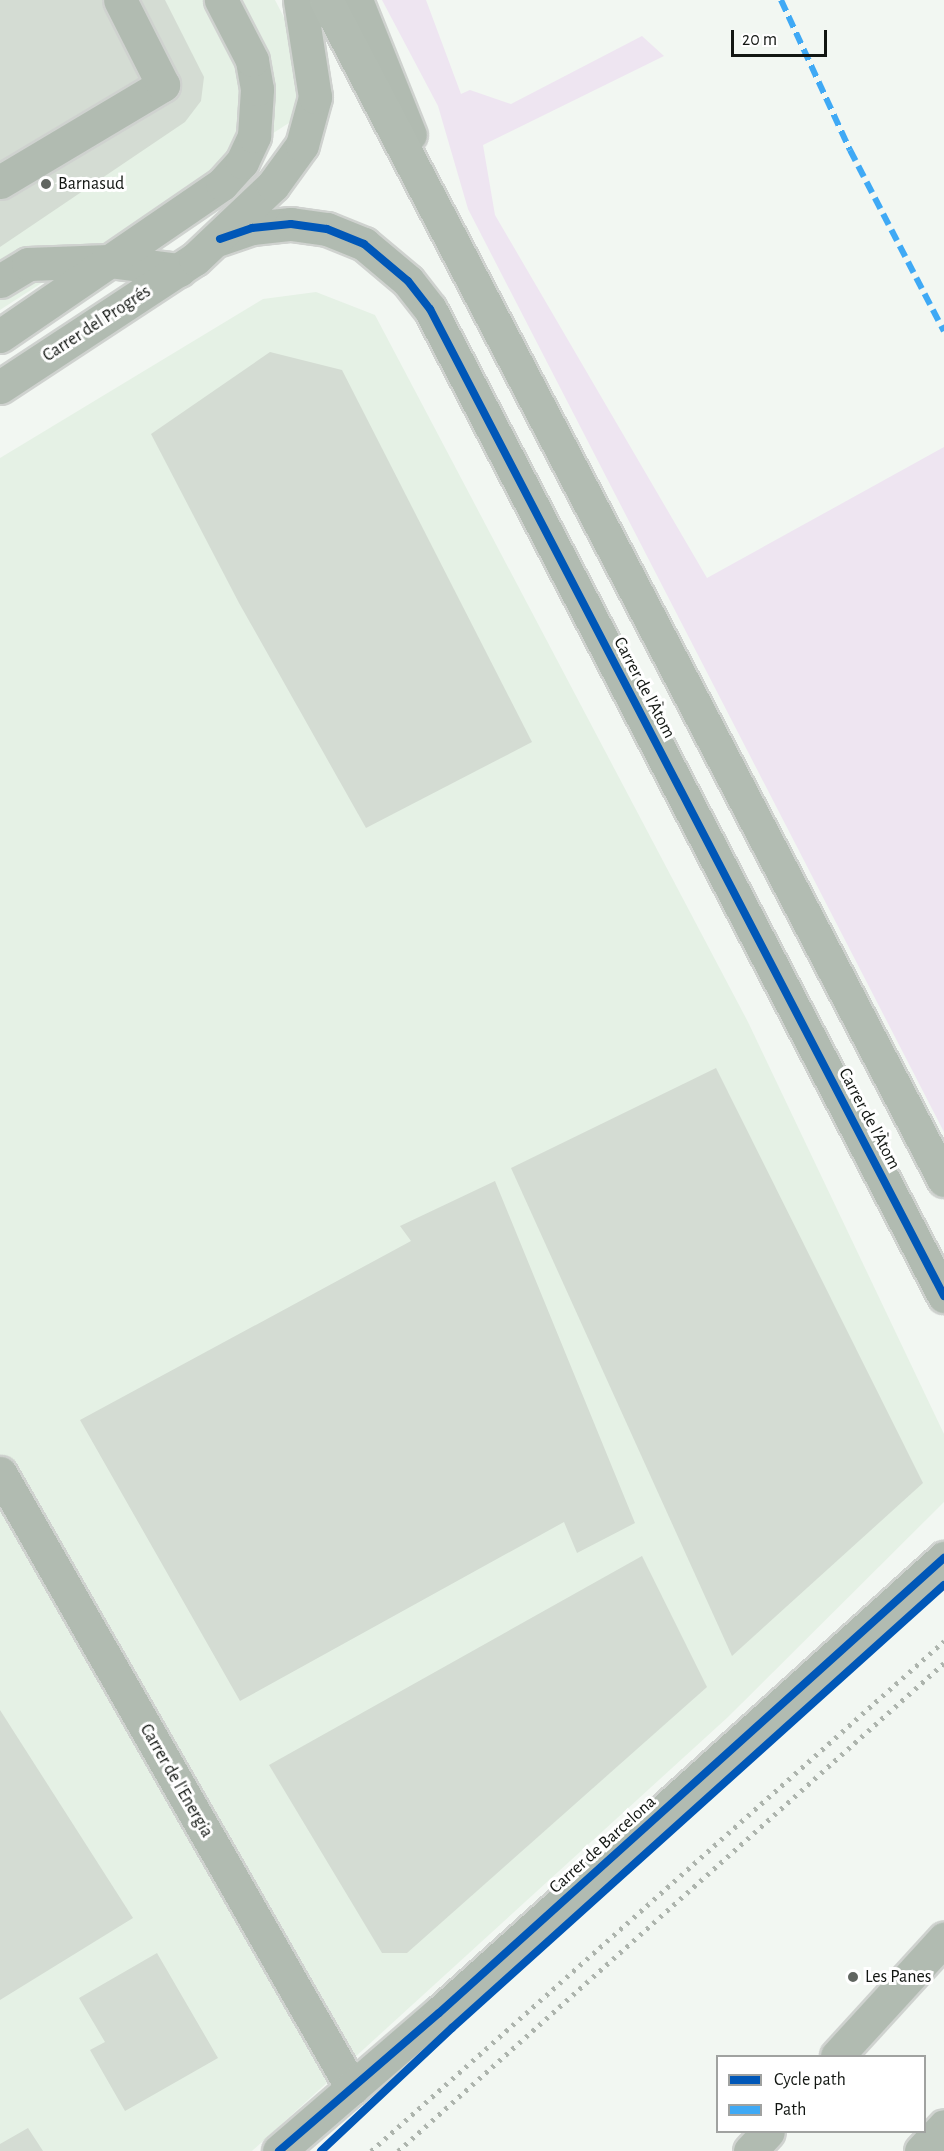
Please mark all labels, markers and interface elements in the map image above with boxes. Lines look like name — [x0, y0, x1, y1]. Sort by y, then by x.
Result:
scale bar — [734, 18, 830, 56]
text: 20 m — [742, 31, 777, 49]
place label: Barnasud — [58, 173, 124, 195]
marker: Barnasud — [39, 177, 53, 191]
street label: Carrer del Progrés — [39, 281, 155, 367]
street label: Carrer de l'Àtom — [608, 634, 680, 742]
street label: Carrer de l'Àtom — [833, 1065, 905, 1173]
street label: Carrer de l'Energia — [135, 1720, 217, 1842]
street label: Carrer de Barcelona — [545, 1791, 661, 1899]
place label: Les Panes — [865, 1966, 931, 1988]
marker: Les Panes — [846, 1970, 860, 1984]
legend — [716, 2055, 926, 2133]
text: Cycle path — [774, 2071, 846, 2089]
text: Path — [774, 2101, 806, 2119]

